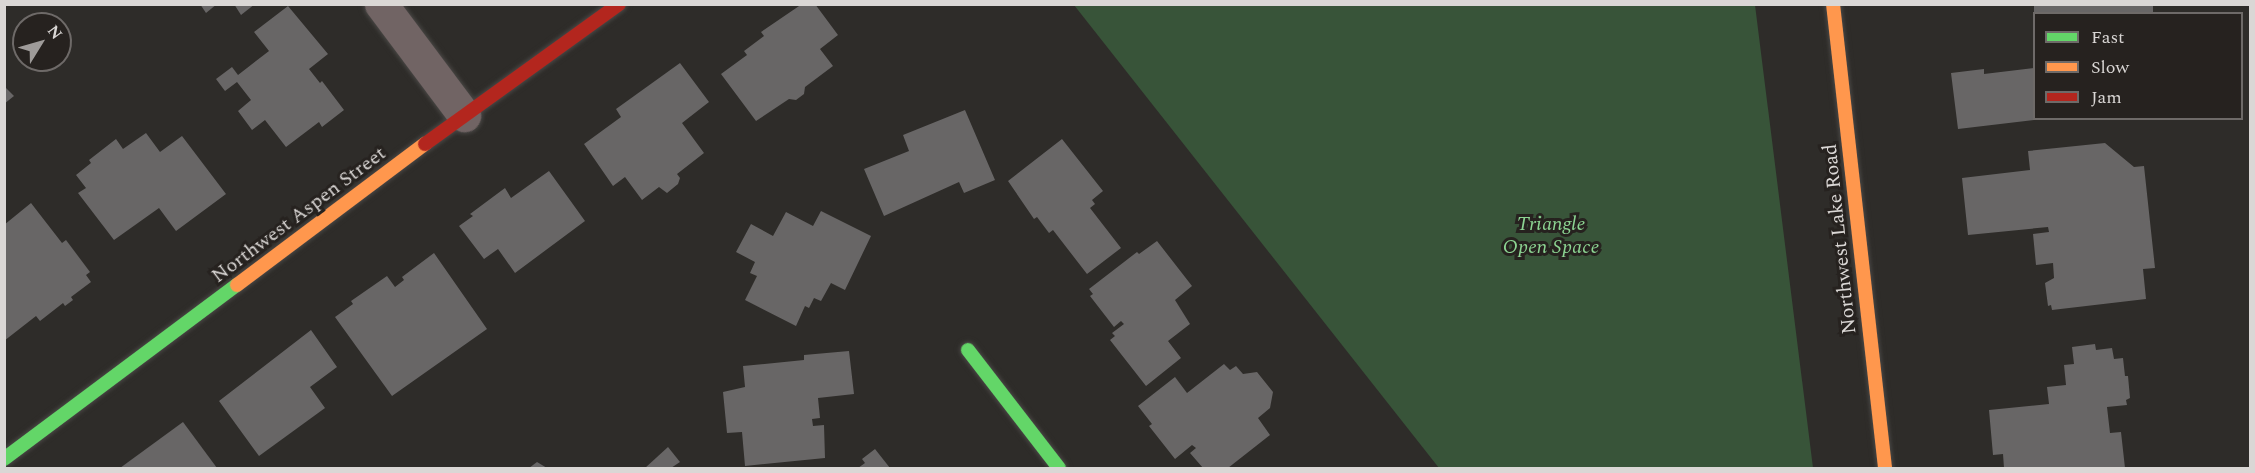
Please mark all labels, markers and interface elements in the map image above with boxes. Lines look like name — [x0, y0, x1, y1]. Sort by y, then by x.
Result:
north arrow — [12, 12, 72, 72]
legend — [2033, 12, 2243, 120]
text: N — [41, 20, 68, 45]
text: Fast — [2091, 24, 2124, 51]
text: Slow — [2091, 54, 2129, 81]
text: Jam — [2091, 84, 2122, 111]
street label: Northwest Aspen Street — [207, 142, 391, 288]
street label: Northwest Lake Road — [1818, 143, 1862, 335]
park label: Triangle Open Space — [1503, 212, 1599, 259]

